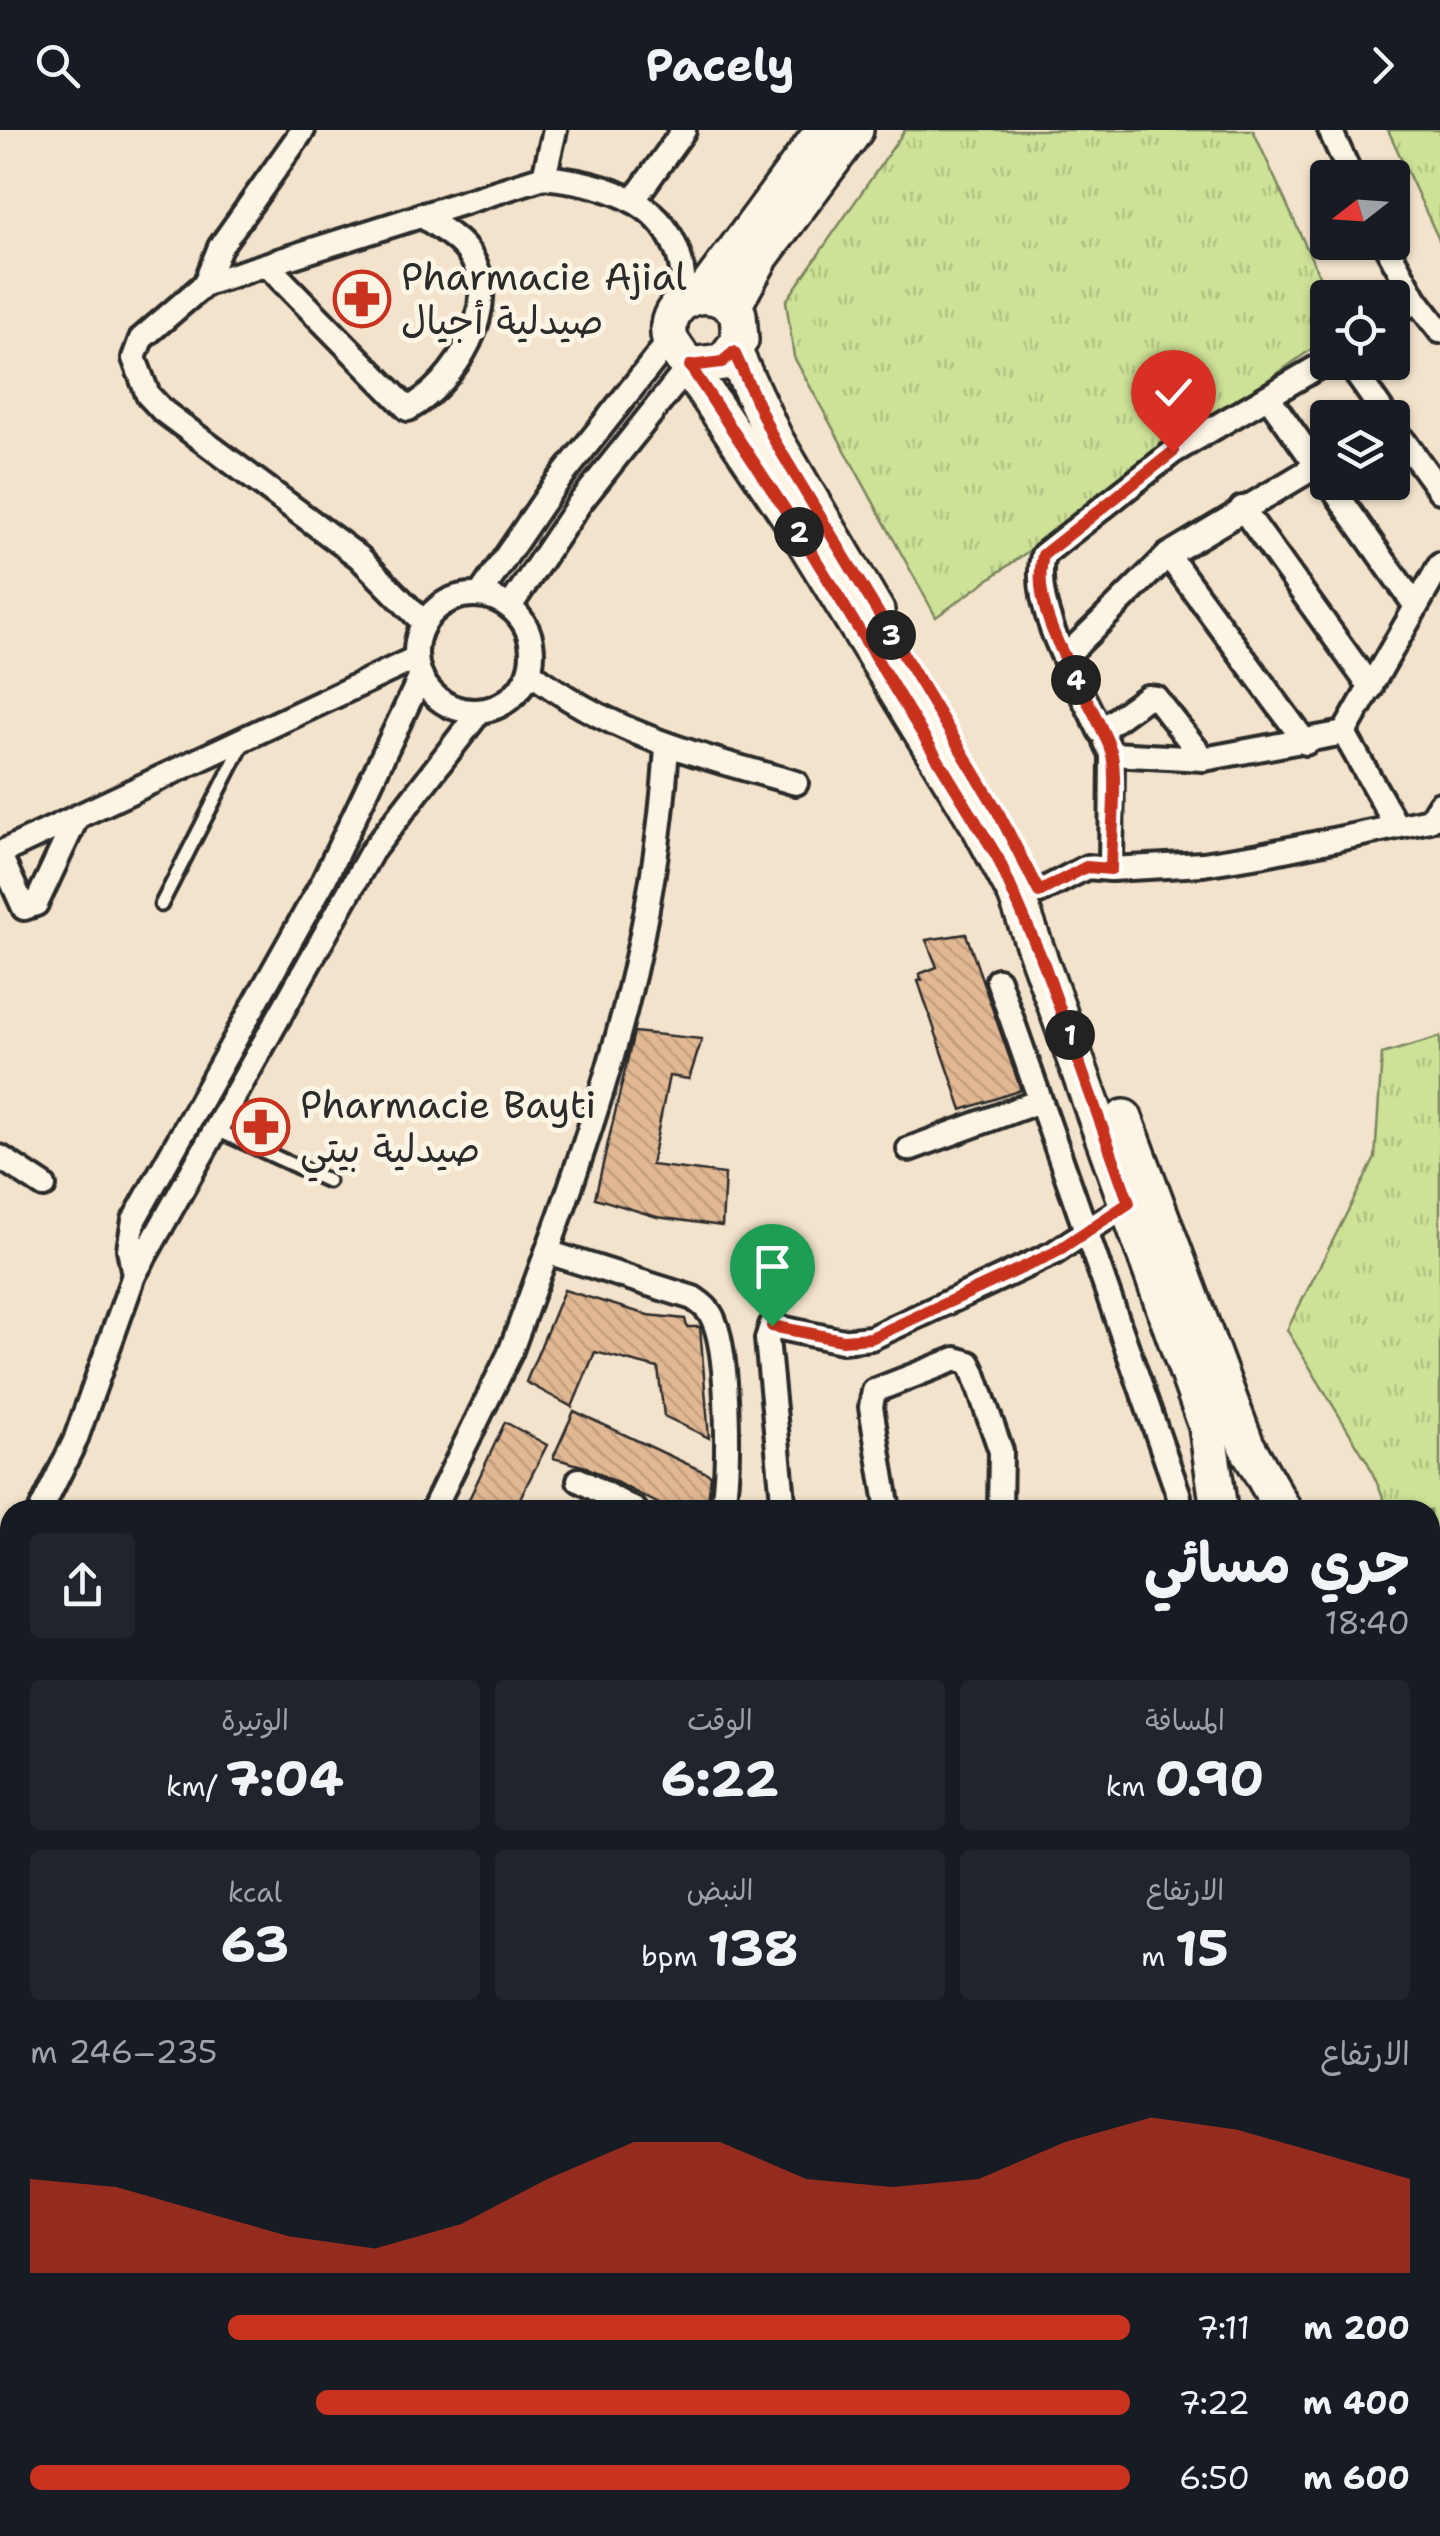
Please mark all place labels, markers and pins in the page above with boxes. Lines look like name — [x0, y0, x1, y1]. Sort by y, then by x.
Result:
place label: Pharmacie Ajial صيدلية أجيال — [401, 251, 687, 346]
pharmacy icon: Pharmacie Ajial صيدلية أجيال — [332, 269, 392, 329]
pin — [1131, 350, 1216, 453]
pin: 2 — [774, 507, 824, 557]
pin: 3 — [866, 610, 916, 660]
pin: 4 — [1051, 655, 1101, 705]
pin: 1 — [1045, 1010, 1095, 1060]
place label: Pharmacie Bayti صيدلية بيتي — [300, 1079, 596, 1182]
pharmacy icon: Pharmacie Bayti صيدلية بيتي — [231, 1097, 291, 1157]
pin — [730, 1224, 815, 1327]

